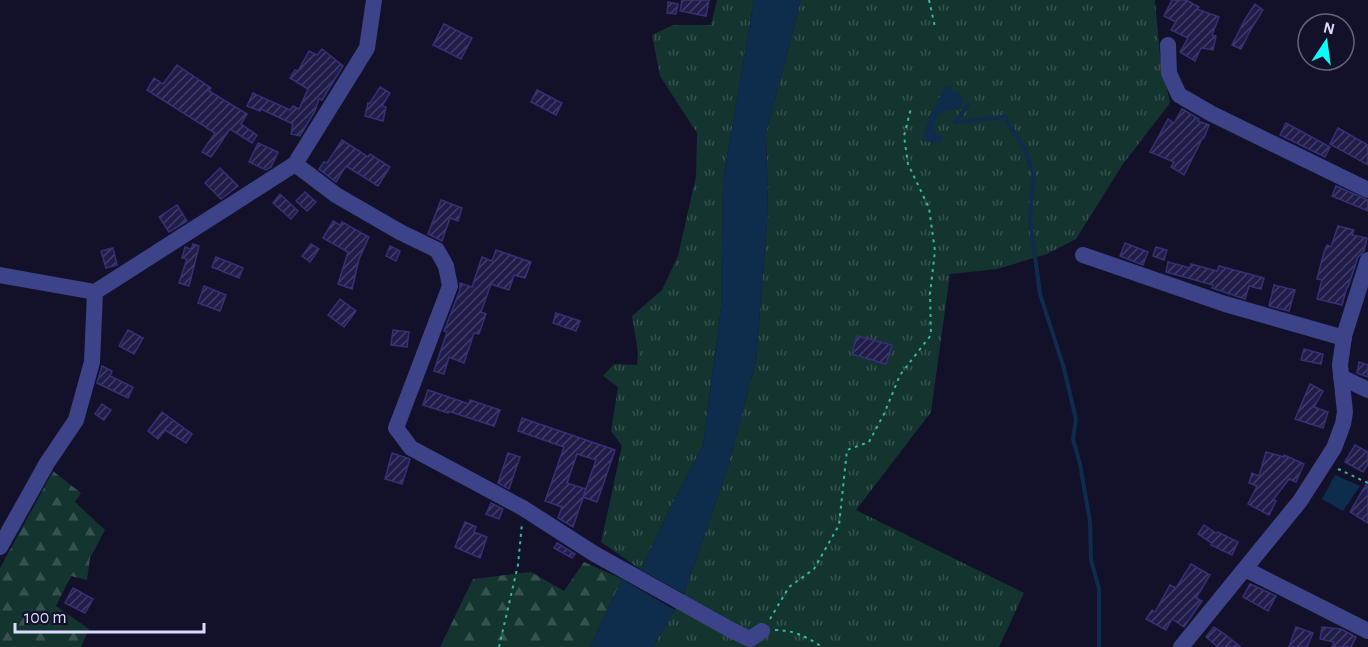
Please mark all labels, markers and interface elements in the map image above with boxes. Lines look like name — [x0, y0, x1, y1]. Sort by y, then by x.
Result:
north arrow — [1296, 12, 1356, 72]
text: N — [1322, 19, 1336, 37]
scale bar — [15, 596, 204, 634]
text: 100 m — [24, 609, 67, 627]

